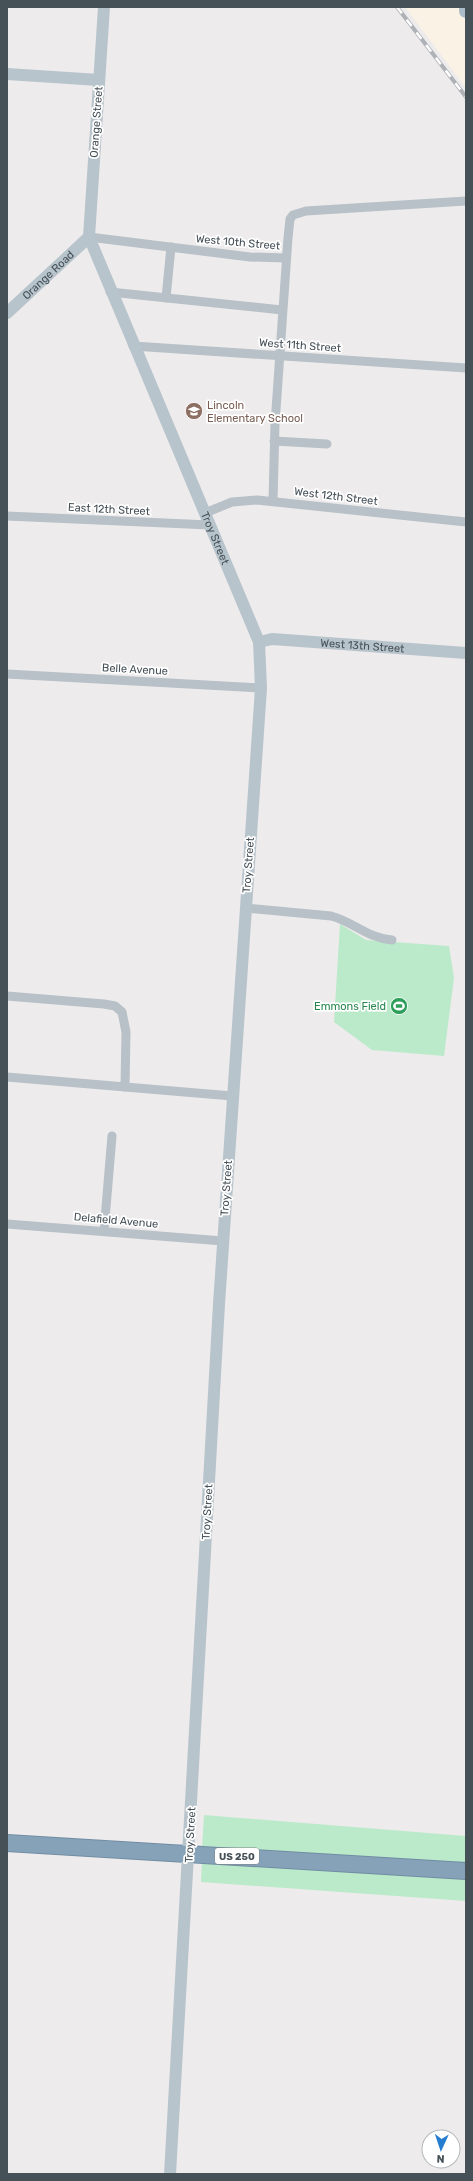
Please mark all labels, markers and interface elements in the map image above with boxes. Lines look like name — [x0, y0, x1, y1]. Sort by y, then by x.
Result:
street label: Orange Street — [88, 85, 106, 158]
street label: West 10th Street — [195, 232, 281, 253]
street label: Orange Road — [20, 248, 77, 302]
street label: West 11th Street — [258, 336, 342, 355]
place label: Lincoln Elementary School — [207, 399, 303, 425]
school or university icon: Lincoln Elementary School — [184, 401, 204, 421]
street label: West 12th Street — [293, 485, 379, 508]
street label: East 12th Street — [68, 501, 151, 518]
street label: Troy Street — [198, 510, 232, 567]
street label: West 13th Street — [320, 637, 406, 656]
street label: Belle Avenue — [102, 661, 168, 678]
street label: Troy Street — [240, 836, 257, 893]
sports icon: Emmons Field — [389, 996, 409, 1016]
place label: Emmons Field — [314, 1000, 386, 1013]
street label: Troy Street — [218, 1159, 235, 1216]
street label: Delafield Avenue — [73, 1210, 159, 1231]
street label: Troy Street — [200, 1483, 215, 1540]
street label: Troy Street — [183, 1806, 198, 1863]
road number: US 250 — [215, 1848, 259, 1864]
north arrow — [421, 2129, 461, 2169]
text: N — [436, 2152, 445, 2165]

